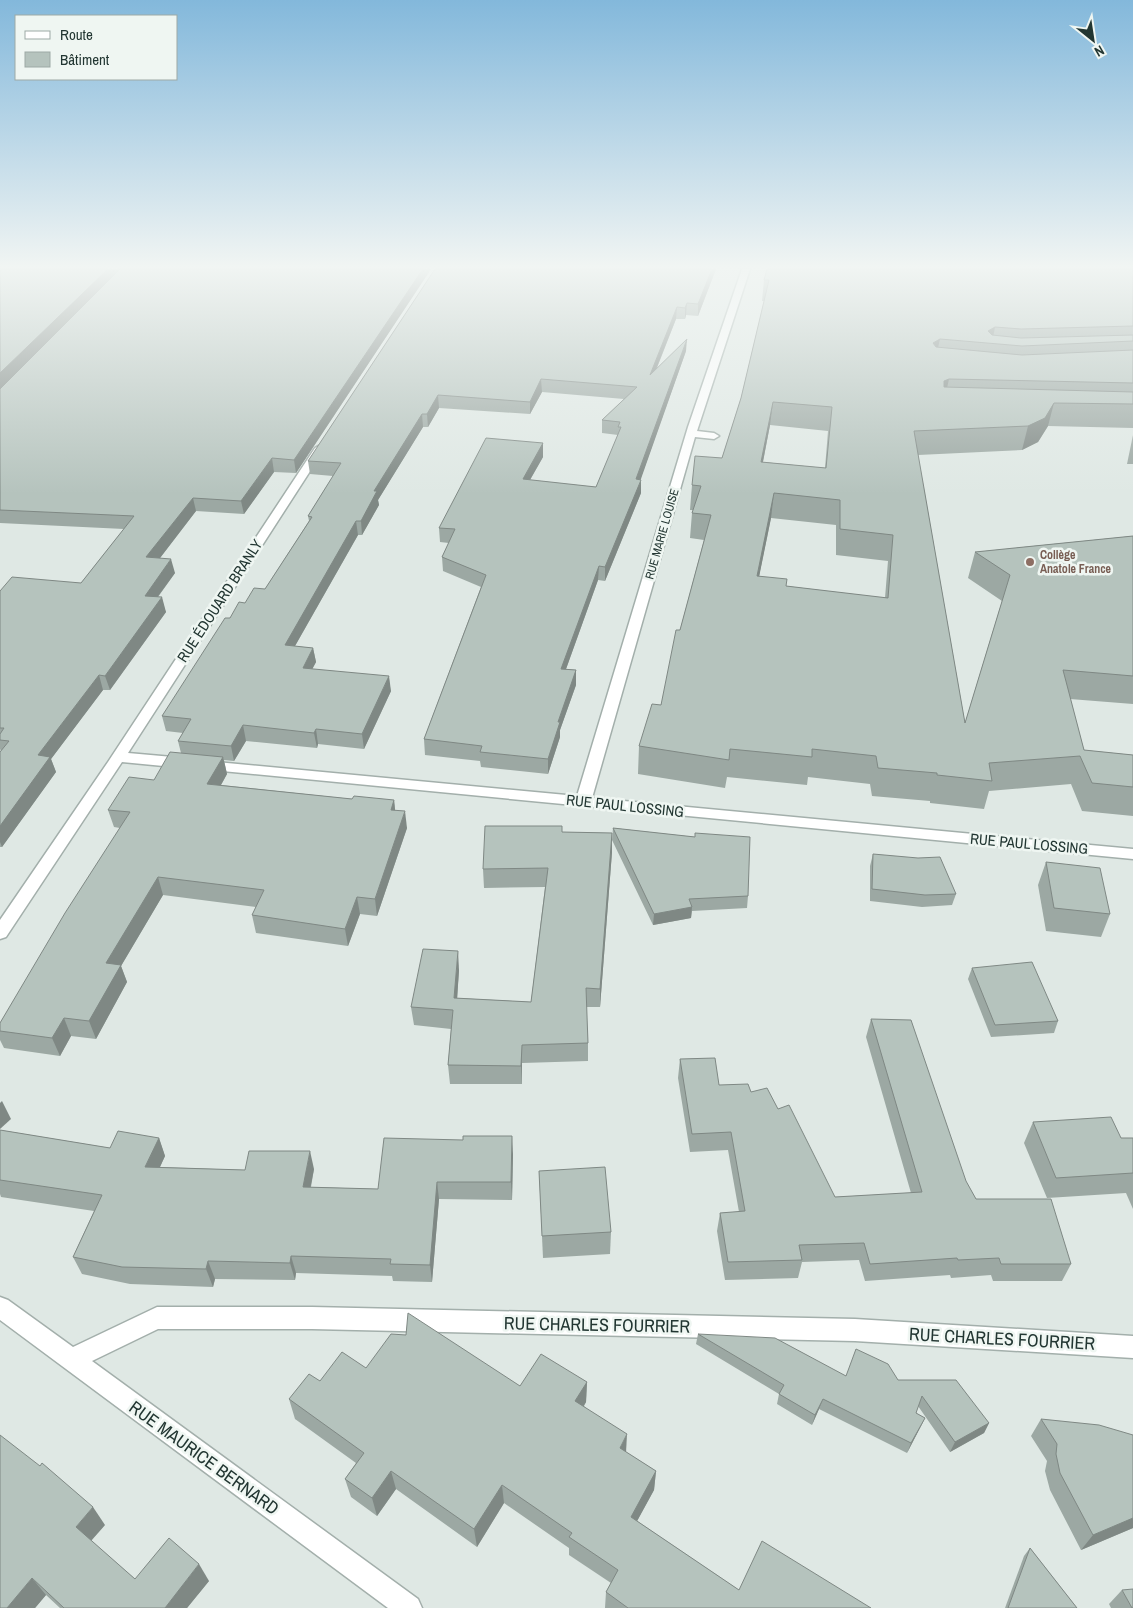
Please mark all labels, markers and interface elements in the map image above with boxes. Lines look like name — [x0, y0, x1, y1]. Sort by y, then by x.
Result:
legend — [15, 15, 178, 80]
north arrow — [1068, 15, 1118, 65]
text: Route — [60, 24, 93, 45]
text: N — [1091, 41, 1108, 61]
text: Bâtiment — [60, 49, 110, 70]
street label: RUE MARIE LOUISE — [641, 487, 683, 581]
street label: RUE ÉDOUARD BRANLY — [172, 535, 268, 666]
place label: Collège Anatole France — [1040, 547, 1112, 577]
marker: Collège Anatole France — [1024, 556, 1036, 568]
street label: RUE PAUL LOSSING — [565, 789, 685, 822]
street label: RUE PAUL LOSSING — [969, 828, 1089, 859]
street label: RUE CHARLES FOURRIER — [504, 1310, 691, 1339]
street label: RUE CHARLES FOURRIER — [908, 1321, 1096, 1356]
street label: RUE MAURICE BERNARD — [124, 1395, 284, 1520]

